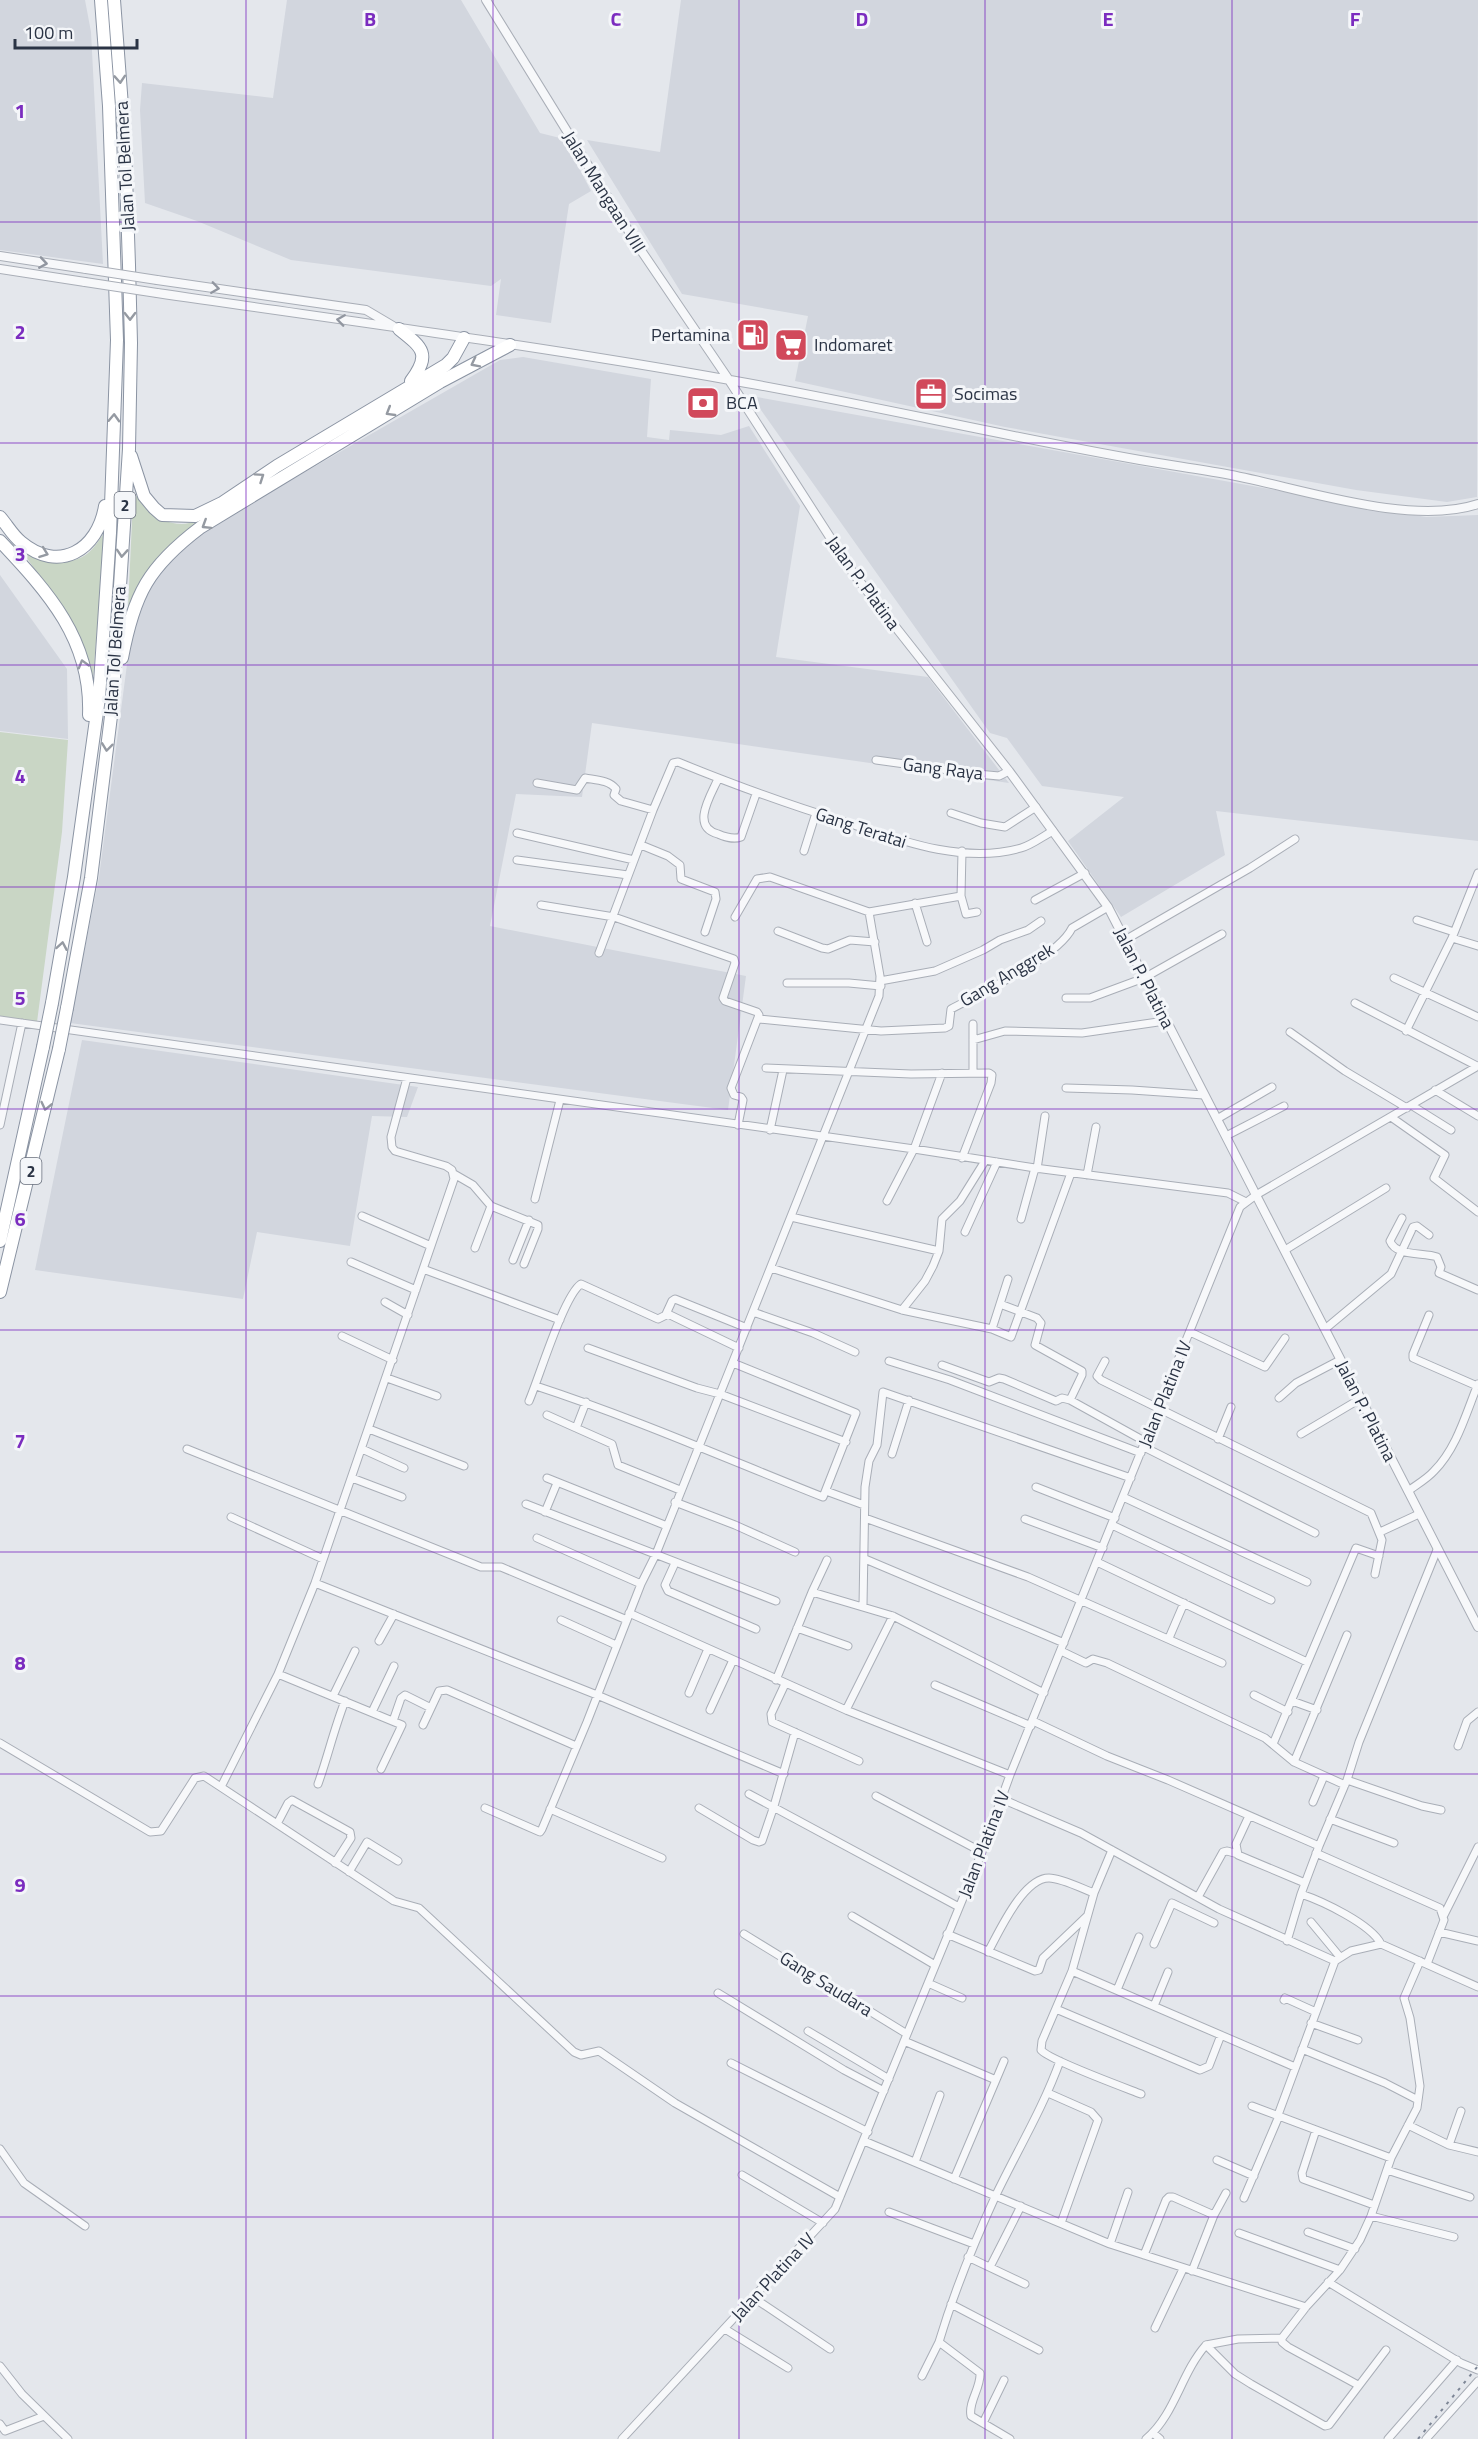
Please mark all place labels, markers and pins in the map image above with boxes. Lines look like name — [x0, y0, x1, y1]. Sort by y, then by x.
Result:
fuel station icon: Pertamina — [735, 317, 771, 353]
place label: Pertamina — [651, 321, 730, 348]
supermarket icon: Indomaret — [773, 327, 809, 363]
place label: Indomaret — [814, 331, 893, 358]
office icon: Socimas — [913, 376, 949, 412]
place label: Socimas — [954, 380, 1018, 407]
bank icon: BCA — [685, 385, 721, 421]
place label: BCA — [726, 389, 758, 416]

